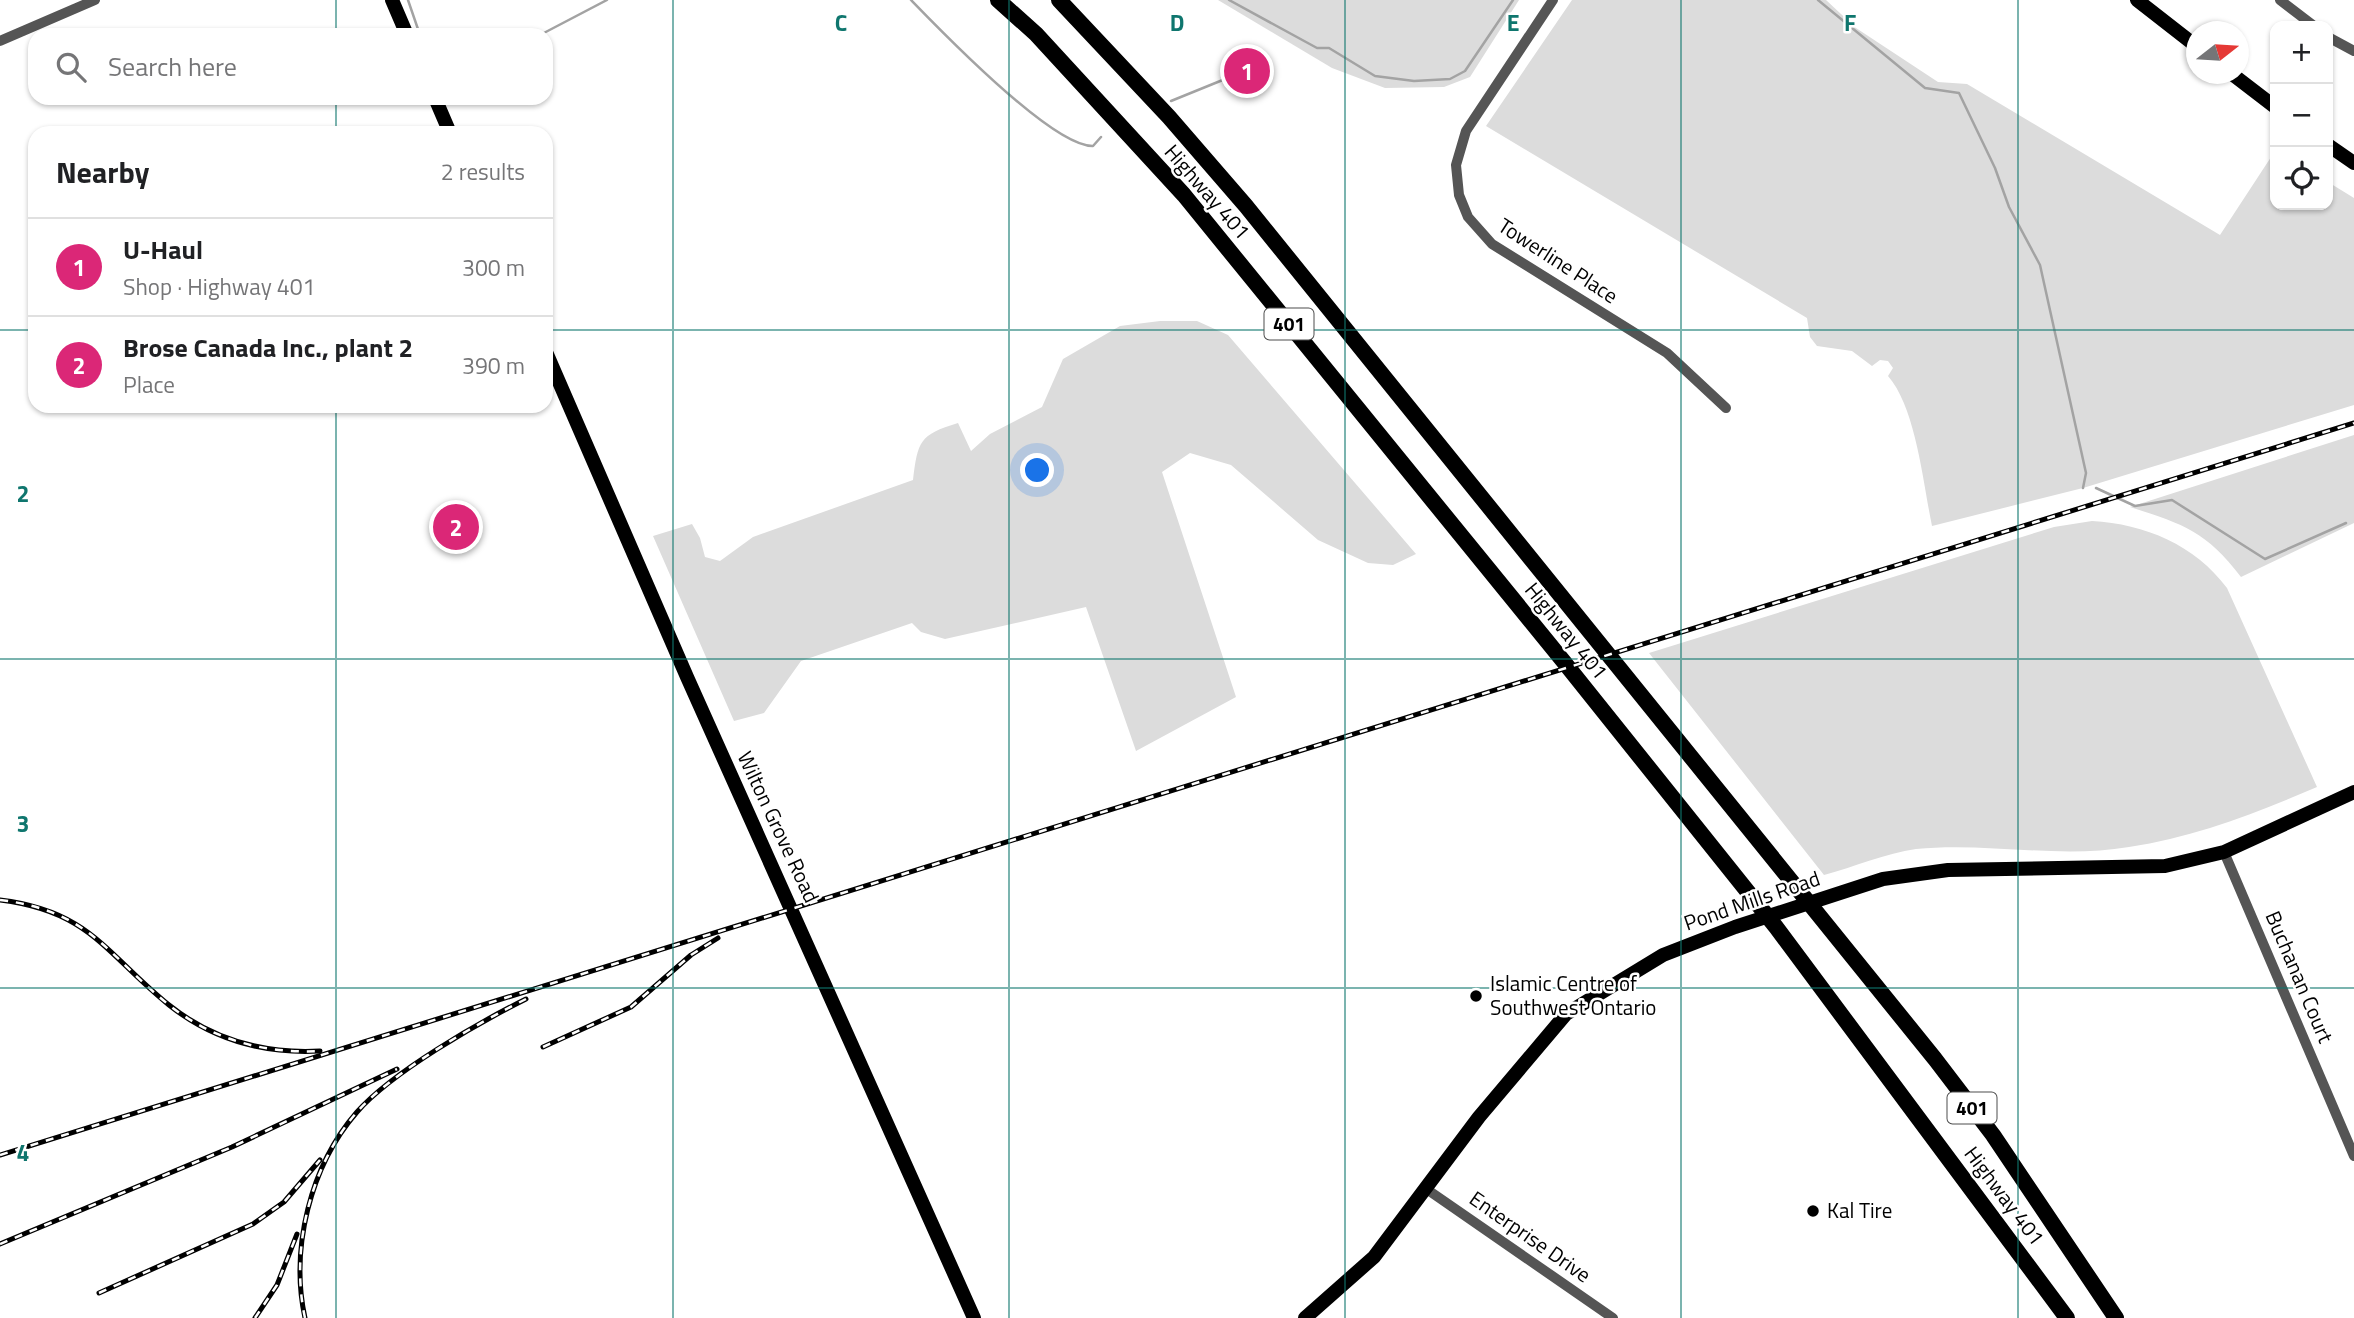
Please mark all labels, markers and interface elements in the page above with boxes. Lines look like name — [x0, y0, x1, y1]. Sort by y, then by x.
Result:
text: C — [835, 5, 847, 40]
text: D — [1170, 5, 1184, 40]
text: E — [1507, 5, 1519, 40]
text: F — [1844, 5, 1856, 40]
north arrow — [2186, 21, 2249, 84]
map controls — [2270, 21, 2333, 210]
button: + — [2270, 21, 2333, 84]
search box — [28, 28, 553, 105]
pin: 1 — [1224, 45, 1270, 97]
text: Search here — [108, 47, 237, 86]
icon: search — [52, 48, 90, 86]
button: − — [2270, 84, 2333, 147]
street label: Highway 401 — [1157, 137, 1258, 246]
button: locate — [2270, 147, 2333, 210]
text: Nearby — [56, 149, 149, 195]
text: 2 results — [441, 154, 525, 189]
street label: Towerline Place — [1492, 209, 1625, 311]
text: U-Haul — [123, 230, 203, 269]
text: 1 — [73, 250, 85, 285]
text: 300 m — [462, 250, 525, 285]
text: Shop · Highway 401 — [123, 269, 315, 304]
road number: 401 — [1264, 308, 1314, 340]
text: Brose Canada Inc., plant 2 — [123, 328, 413, 367]
text: 2 — [73, 348, 85, 383]
text: 390 m — [462, 348, 525, 383]
text: Place — [123, 367, 175, 402]
your location — [1020, 453, 1054, 487]
text: 2 — [17, 476, 29, 511]
pin: 2 — [433, 501, 479, 553]
street label: Highway 401 — [1517, 575, 1616, 686]
street label: Wilton Grove Road — [730, 746, 828, 908]
text: 3 — [17, 806, 29, 841]
street label: Pond Mills Road — [1679, 862, 1824, 938]
street label: Buchanan Court — [2258, 906, 2342, 1048]
place label: Islamic Centre of Southwest Ontario — [1490, 967, 1656, 1023]
marker: Islamic Centre of Southwest Ontario — [1468, 988, 1484, 1004]
road number: 401 — [1948, 1092, 1996, 1124]
text: 4 — [17, 1135, 29, 1170]
street label: Highway 401 — [1957, 1139, 2053, 1252]
street label: Enterprise Drive — [1463, 1182, 1598, 1290]
place label: Kal Tire — [1827, 1194, 1892, 1226]
marker: Kal Tire — [1805, 1203, 1821, 1219]

